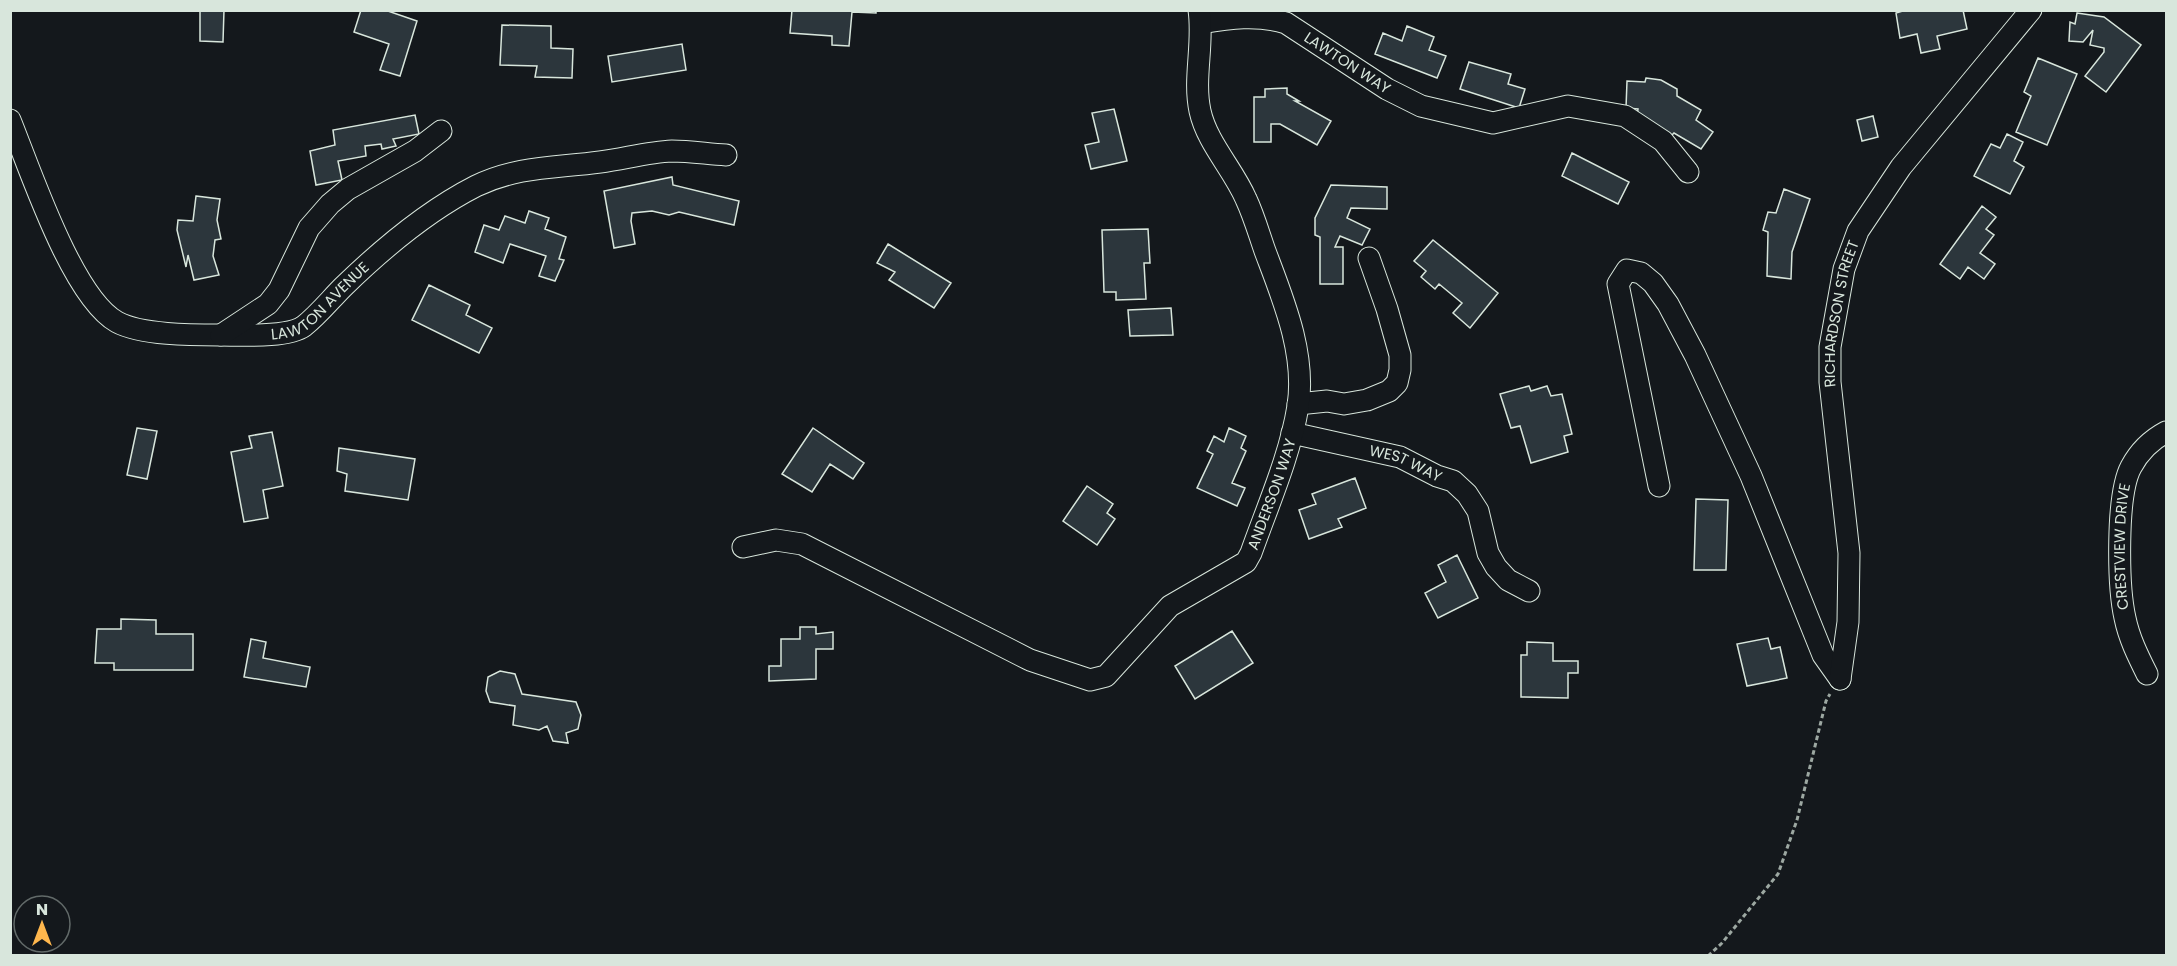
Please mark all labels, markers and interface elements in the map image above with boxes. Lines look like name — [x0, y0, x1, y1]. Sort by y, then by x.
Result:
street label: LAWTON WAY — [1300, 27, 1395, 99]
street label: RICHARDSON STREET — [1819, 237, 1864, 389]
street label: LAWTON AVENUE — [270, 257, 373, 345]
street label: ANDERSON WAY — [1242, 436, 1301, 553]
street label: WEST WAY — [1368, 440, 1446, 487]
street label: CRESTVIEW DRIVE — [2109, 481, 2135, 611]
north arrow — [12, 894, 72, 954]
text: N — [36, 898, 48, 921]

